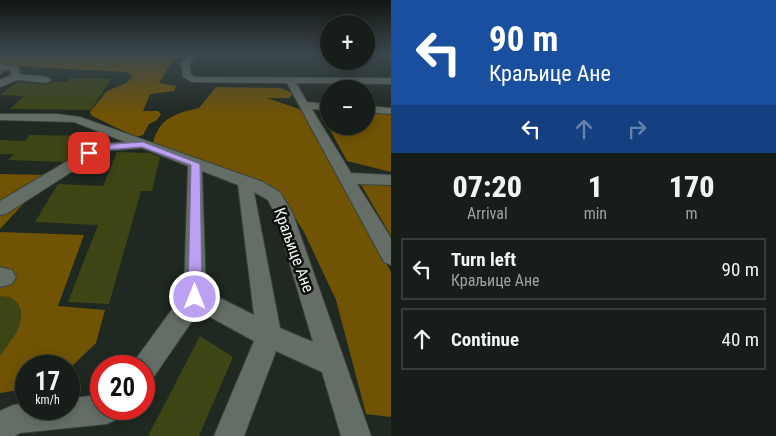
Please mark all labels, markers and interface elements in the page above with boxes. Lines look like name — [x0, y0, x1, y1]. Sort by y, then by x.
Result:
map controls — [320, 15, 375, 135]
button: + — [320, 15, 375, 70]
text: 90 m — [489, 19, 558, 60]
icon: left — [406, 20, 471, 85]
text: Краљице Ане — [489, 61, 611, 86]
button: − — [320, 80, 375, 135]
icon: left — [517, 115, 545, 143]
icon: ahead — [570, 115, 598, 143]
icon: right — [623, 115, 651, 143]
pin — [68, 132, 110, 174]
icon: arrive — [75, 139, 103, 167]
text: 07:20 — [453, 169, 522, 204]
text: 1 — [588, 169, 603, 204]
text: 170 — [669, 169, 714, 204]
text: Arrival — [467, 204, 508, 223]
text: min — [584, 204, 607, 223]
text: m — [686, 204, 698, 223]
street label: Краљице Ане — [270, 205, 318, 295]
text: Turn left — [451, 248, 516, 271]
icon: left — [408, 255, 436, 283]
text: 90 m — [722, 258, 759, 281]
position arrow — [168, 270, 220, 322]
text: Краљице Ане — [451, 271, 540, 290]
icon: ahead — [408, 325, 436, 353]
text: Continue — [451, 328, 519, 351]
text: 40 m — [722, 328, 759, 351]
speed limit sign: 20 — [90, 355, 155, 420]
text: 17 — [35, 367, 60, 396]
text: km/h — [35, 393, 60, 407]

